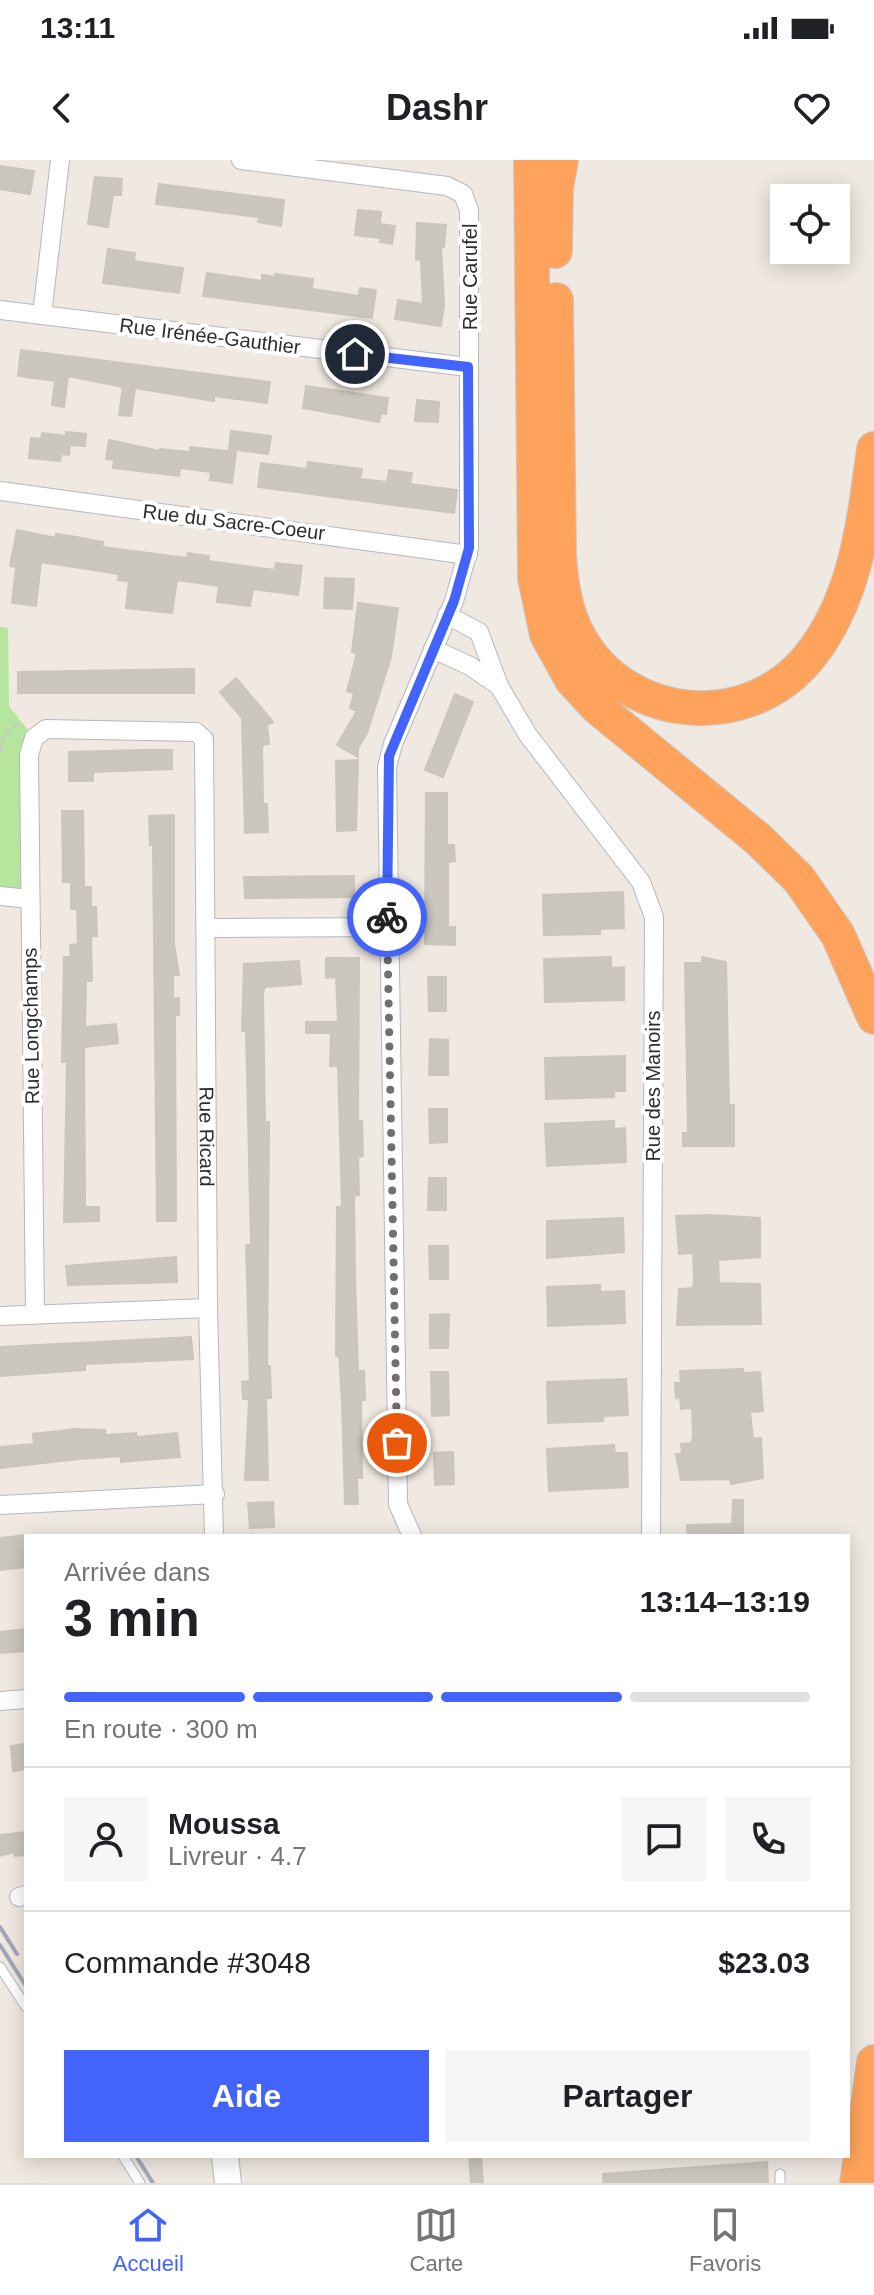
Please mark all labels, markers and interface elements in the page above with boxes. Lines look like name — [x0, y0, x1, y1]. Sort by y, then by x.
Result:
text: 13:11 — [40, 11, 115, 44]
icon: back — [40, 86, 84, 130]
icon: heart — [790, 86, 834, 130]
text: Dashr — [386, 87, 488, 128]
map controls — [770, 184, 850, 264]
button: locate — [770, 184, 850, 264]
street label: Rue Carufel — [459, 224, 481, 330]
street label: Rue Irénée-Gauthier — [118, 314, 302, 358]
pin — [321, 320, 389, 388]
icon: home — [333, 332, 377, 376]
street label: Rue du Sacre-Coeur — [142, 500, 327, 544]
courier — [347, 877, 427, 957]
icon: bike — [365, 895, 409, 939]
street label: Rue Longchamps — [19, 947, 43, 1105]
street label: Rue des Manoirs — [642, 1010, 664, 1162]
street label: Rue Ricard — [195, 1086, 218, 1187]
pin — [363, 1409, 431, 1477]
icon: bag — [375, 1421, 419, 1465]
text: Arrivée dans — [64, 1557, 210, 1587]
text: 13:14–13:19 — [640, 1585, 810, 1618]
text: 3 min — [64, 1589, 200, 1647]
text: En route · 300 m — [64, 1714, 258, 1744]
button: person — [64, 1797, 148, 1881]
button: chat — [622, 1797, 706, 1881]
button: phone — [726, 1797, 810, 1881]
text: Moussa — [168, 1807, 280, 1840]
text: Livreur · 4.7 — [168, 1841, 307, 1871]
text: Commande #3048 — [64, 1946, 311, 1979]
text: $23.03 — [718, 1946, 810, 1979]
button: Aide — [64, 2050, 429, 2142]
button: Partager — [445, 2050, 810, 2142]
tab: Accueil — [113, 2203, 184, 2277]
tab: Carte — [410, 2203, 463, 2277]
tab: Favoris — [689, 2203, 761, 2277]

